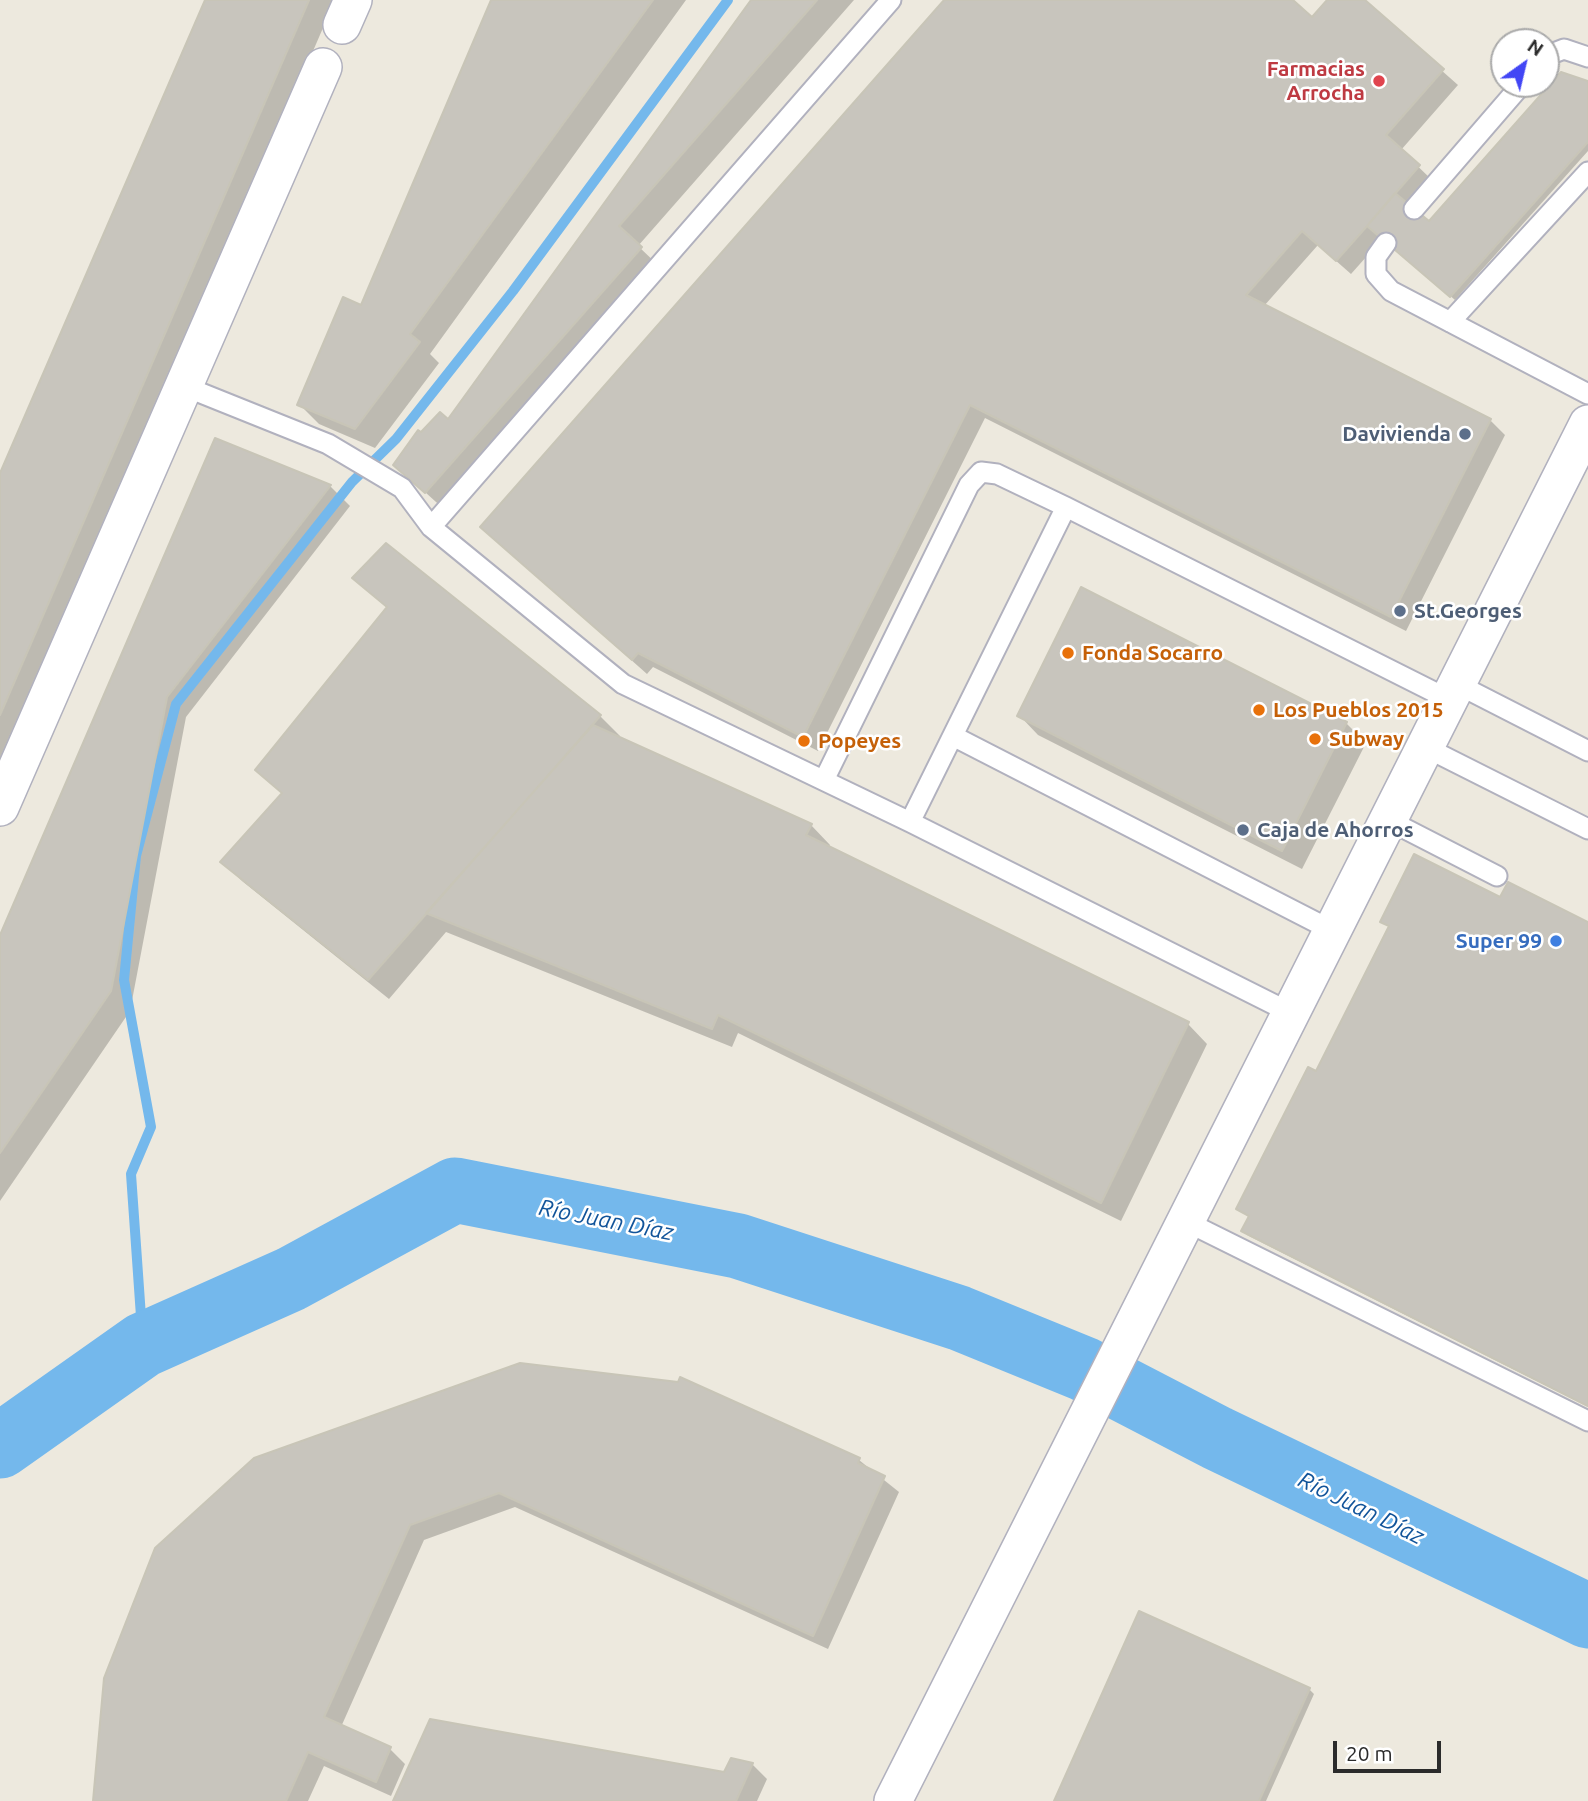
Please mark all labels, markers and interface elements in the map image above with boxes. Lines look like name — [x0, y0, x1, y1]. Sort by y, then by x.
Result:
north arrow — [1490, 28, 1560, 98]
text: N — [1524, 34, 1548, 60]
place label: Farmacias Arrocha — [1267, 56, 1365, 106]
marker: Farmacias Arrocha — [1371, 73, 1387, 89]
place label: Davivienda — [1342, 421, 1451, 447]
marker: Davivienda — [1457, 426, 1473, 442]
place label: St.Georges — [1414, 598, 1522, 624]
marker: St.Georges — [1392, 603, 1408, 619]
place label: Fonda Socarro — [1082, 640, 1223, 666]
marker: Fonda Socarro — [1060, 645, 1076, 661]
place label: Los Pueblos 2015 — [1273, 697, 1444, 723]
marker: Los Pueblos 2015 — [1251, 702, 1267, 718]
place label: Subway — [1329, 726, 1404, 752]
place label: Popeyes — [818, 728, 901, 754]
marker: Subway — [1307, 731, 1323, 747]
marker: Popeyes — [796, 733, 812, 749]
place label: Caja de Ahorros — [1257, 817, 1414, 843]
marker: Caja de Ahorros — [1235, 822, 1251, 838]
place label: Super 99 — [1456, 928, 1542, 954]
marker: Super 99 — [1548, 933, 1564, 949]
water label: Río Juan Díaz — [537, 1193, 675, 1247]
water label: Río Juan Díaz — [1294, 1466, 1428, 1550]
scale bar — [1336, 1728, 1444, 1772]
text: 20 m — [1346, 1741, 1393, 1765]

